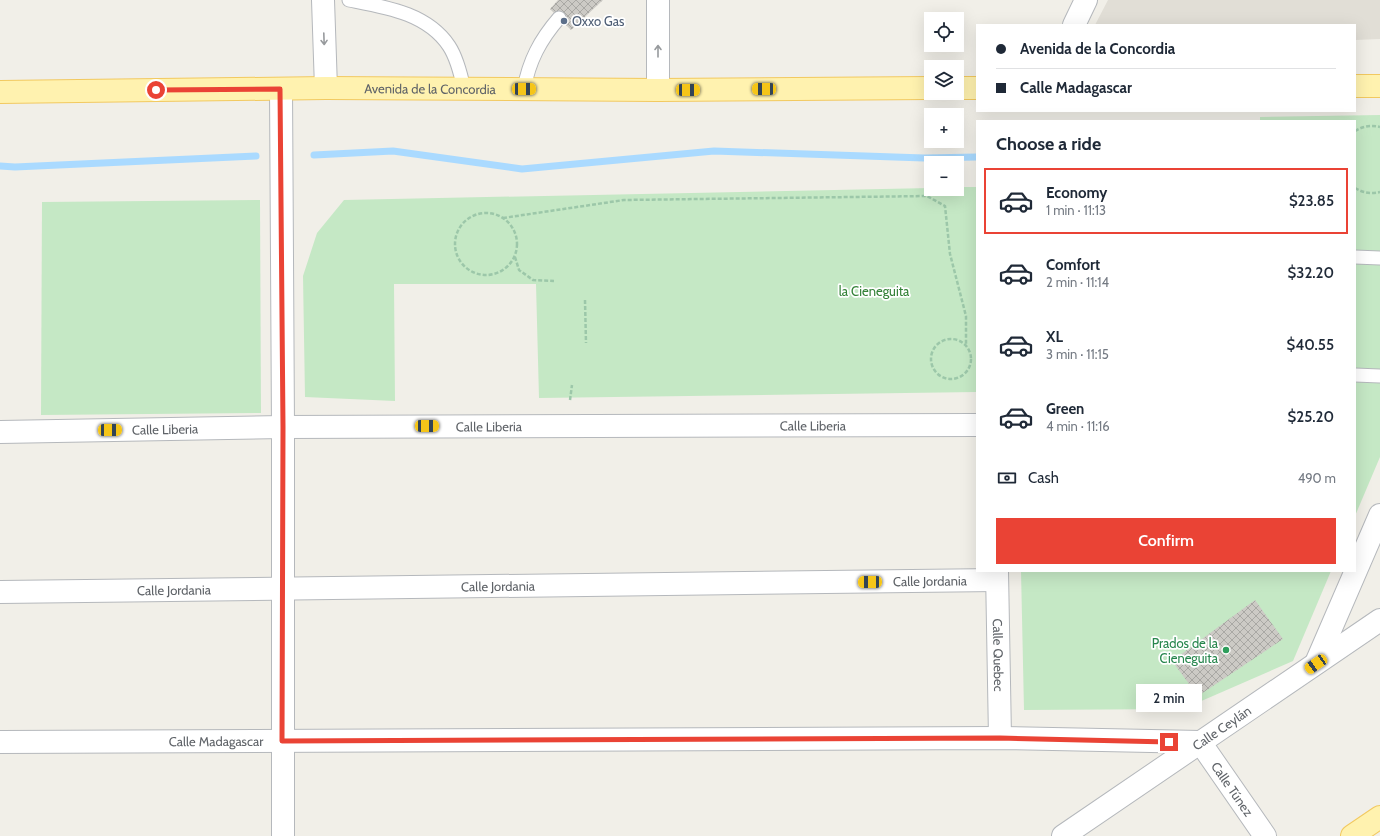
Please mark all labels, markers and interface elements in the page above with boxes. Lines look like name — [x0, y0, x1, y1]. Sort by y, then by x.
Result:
map controls — [924, 12, 964, 196]
button: locate — [924, 12, 964, 52]
place label: Oxxo Gas — [572, 13, 625, 29]
marker: Oxxo Gas — [559, 16, 569, 26]
one-way arrow — [320, 32, 328, 45]
text: Avenida de la Concordia — [1020, 40, 1175, 58]
one-way arrow — [654, 45, 662, 58]
button: layers — [924, 60, 964, 100]
text: Calle Madagascar — [1020, 79, 1132, 97]
street label: Avenida de la Concordia — [364, 80, 496, 97]
route start — [147, 81, 165, 99]
car — [512, 83, 536, 95]
car — [752, 83, 776, 95]
car — [676, 84, 700, 96]
button: + — [924, 108, 964, 148]
text: Choose a ride — [996, 133, 1101, 155]
button: − — [924, 156, 964, 196]
icon: car — [998, 183, 1034, 219]
text: Economy — [1046, 184, 1107, 202]
text: $23.85 — [1289, 192, 1334, 210]
text: 1 min · 11:13 — [1046, 202, 1106, 218]
icon: car — [998, 255, 1034, 291]
text: Comfort — [1046, 256, 1100, 274]
text: $32.20 — [1288, 264, 1334, 282]
text: 2 min · 11:14 — [1046, 274, 1109, 290]
park label: la Cieneguita — [839, 283, 910, 299]
icon: car — [998, 327, 1034, 363]
text: XL — [1046, 328, 1063, 346]
text: $40.55 — [1286, 336, 1334, 354]
text: 3 min · 11:15 — [1046, 346, 1109, 362]
icon: car — [998, 399, 1034, 435]
text: Green — [1046, 400, 1084, 418]
text: $25.20 — [1288, 408, 1334, 426]
street label: Calle Liberia — [780, 417, 847, 434]
street label: Calle Liberia — [456, 418, 523, 435]
text: 4 min · 11:16 — [1046, 418, 1110, 434]
street label: Calle Liberia — [132, 420, 199, 438]
car — [415, 420, 439, 432]
car — [98, 424, 122, 436]
icon: cash — [996, 467, 1018, 489]
text: Cash — [1028, 469, 1059, 487]
text: 490 m — [1298, 470, 1336, 486]
button: Confirm — [996, 518, 1336, 564]
street label: Calle Jordania — [893, 572, 968, 589]
car — [858, 576, 882, 588]
street label: Calle Jordania — [461, 578, 536, 594]
street label: Calle Jordania — [137, 581, 212, 598]
street label: Calle Quebec — [990, 618, 1007, 692]
place label: Prados de la Cieneguita — [1152, 635, 1219, 666]
marker: Prados de la Cieneguita — [1221, 645, 1231, 655]
car — [1303, 652, 1329, 676]
callout: 2 min — [1136, 684, 1202, 712]
text: 2 min — [1153, 690, 1185, 706]
street label: Calle Ceylán — [1189, 702, 1254, 754]
street label: Calle Madagascar — [169, 733, 264, 749]
route end — [1160, 733, 1178, 751]
street label: Calle Túnez — [1208, 759, 1257, 819]

